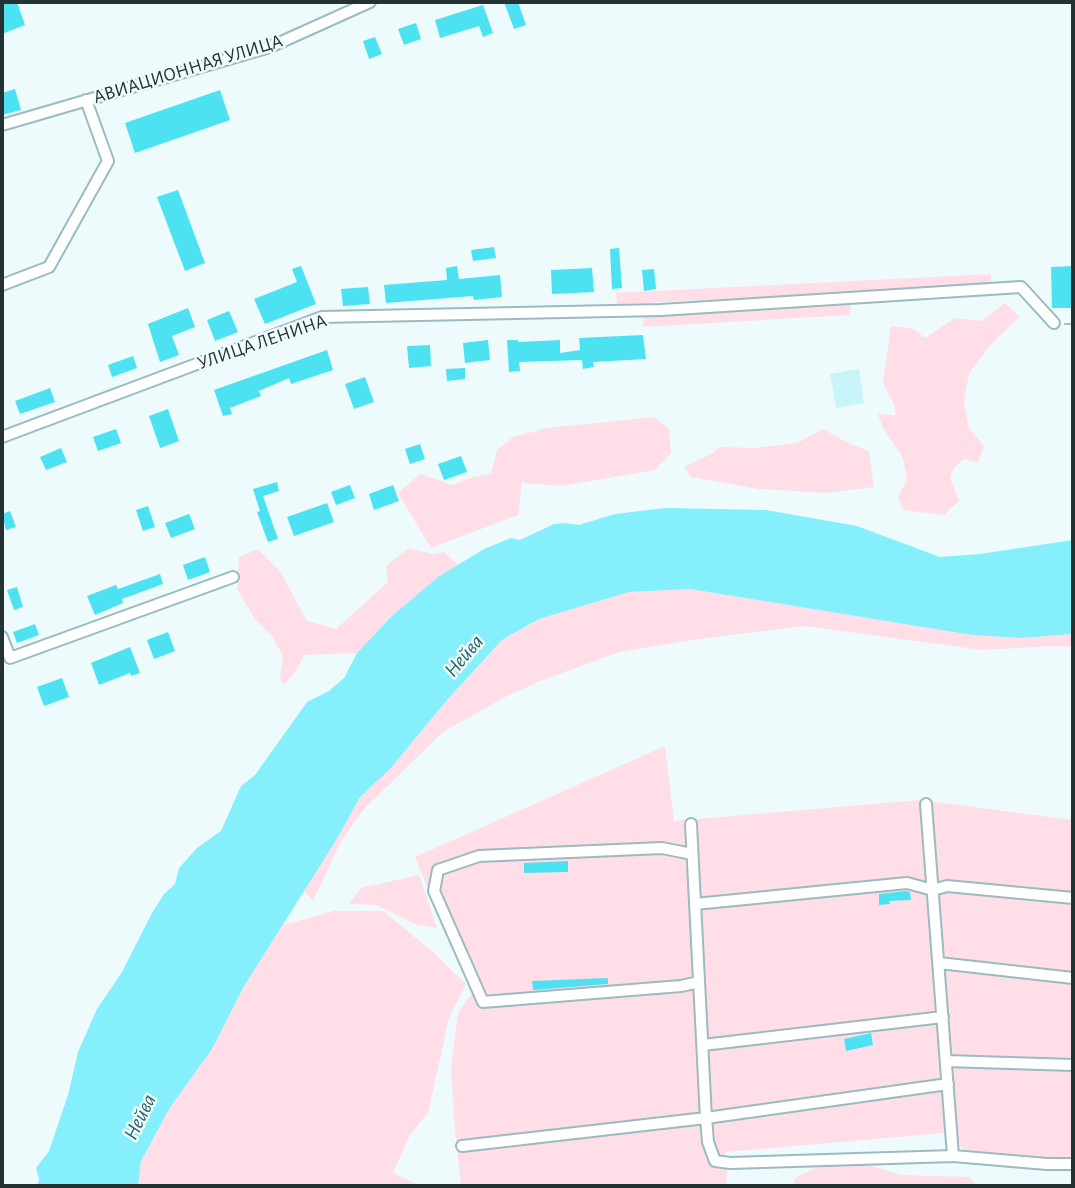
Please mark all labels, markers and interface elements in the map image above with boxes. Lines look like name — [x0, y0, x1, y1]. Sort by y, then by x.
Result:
street label: АВИАЦИОННАЯ УЛИЦА — [91, 29, 285, 109]
street label: УЛИЦА ЛЕНИНА — [194, 309, 330, 375]
water label: Нейва — [439, 630, 489, 682]
water label: Нейва — [118, 1090, 162, 1144]

